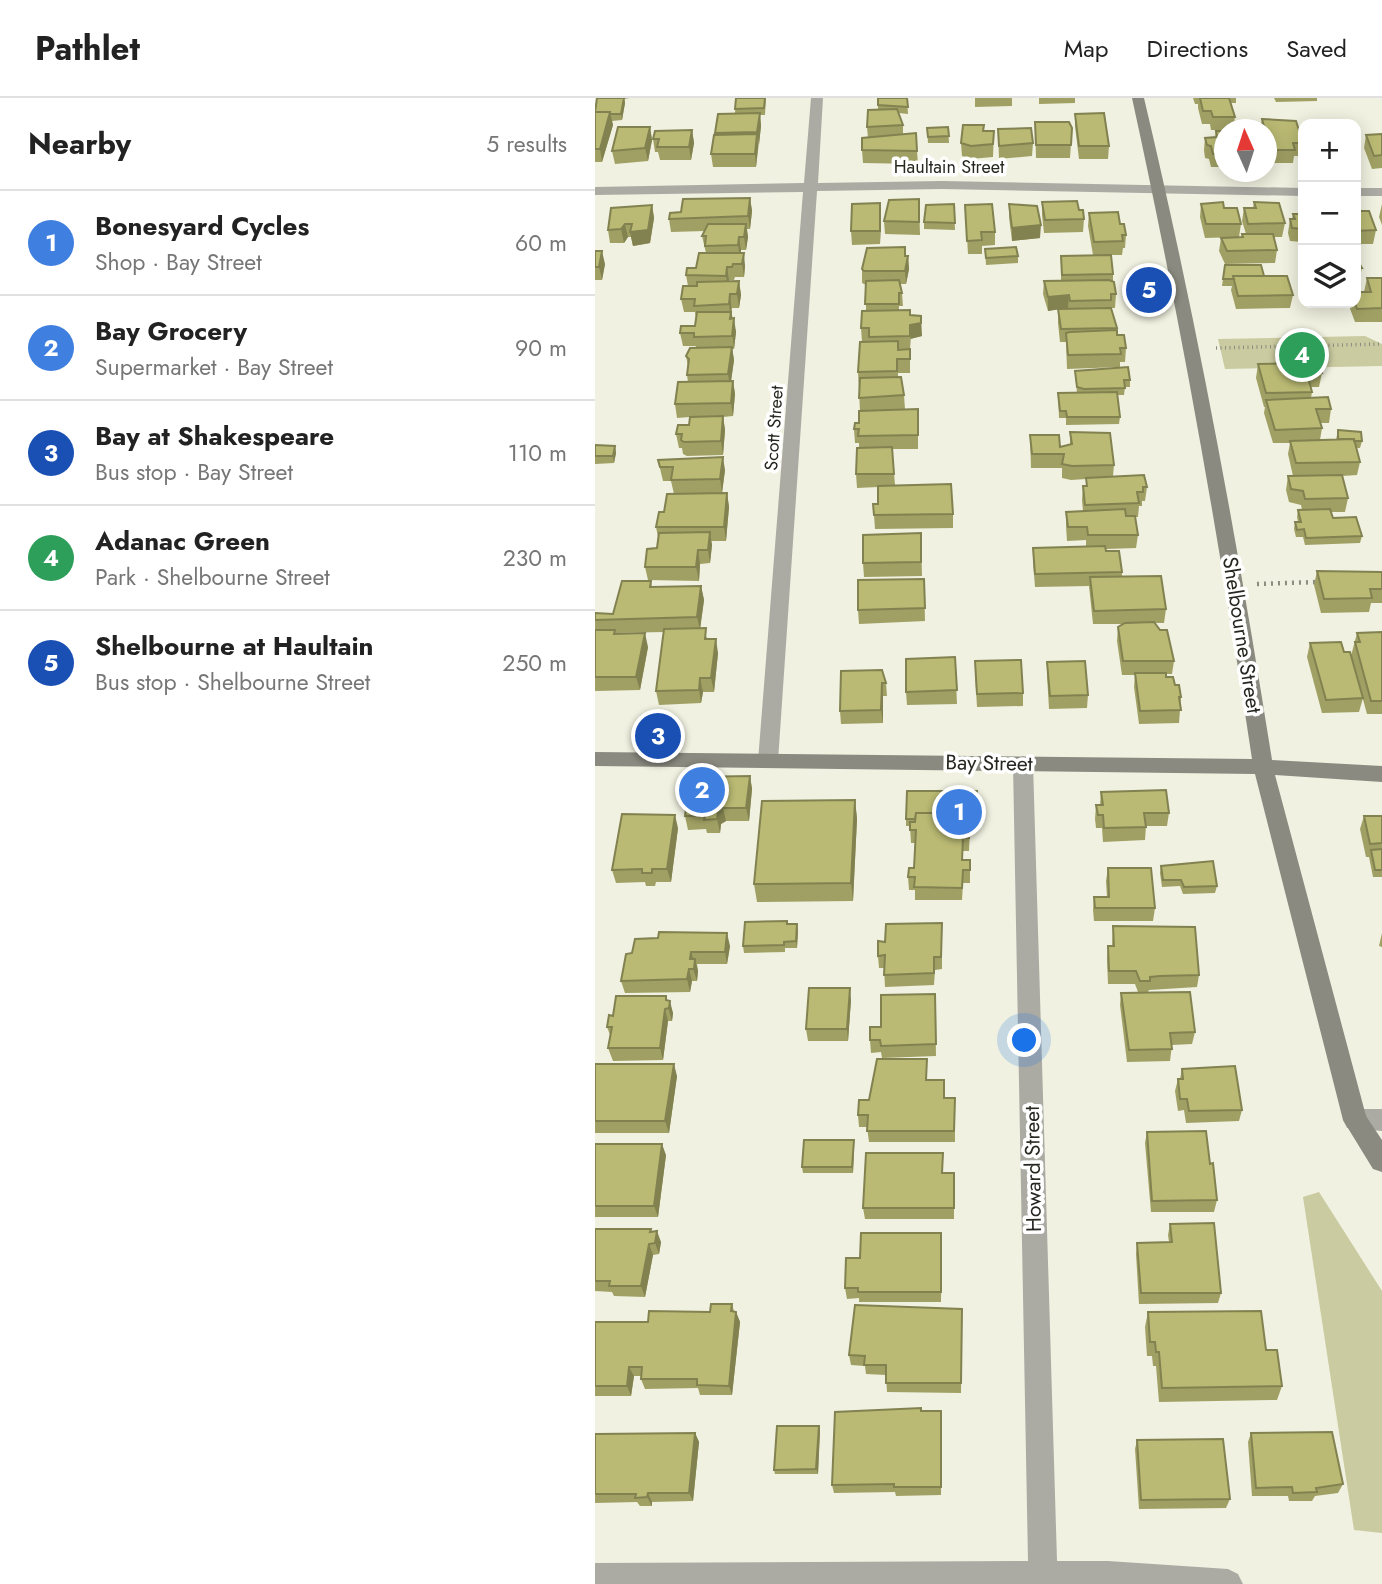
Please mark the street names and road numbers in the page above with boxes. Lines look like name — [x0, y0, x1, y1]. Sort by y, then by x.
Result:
street label: Haultain Street — [894, 154, 1005, 180]
street label: Scott Street — [758, 384, 790, 471]
street label: Shelbourne Street — [1215, 555, 1269, 715]
street label: Bay Street — [945, 747, 1033, 779]
street label: Howard Street — [1017, 1106, 1049, 1232]

